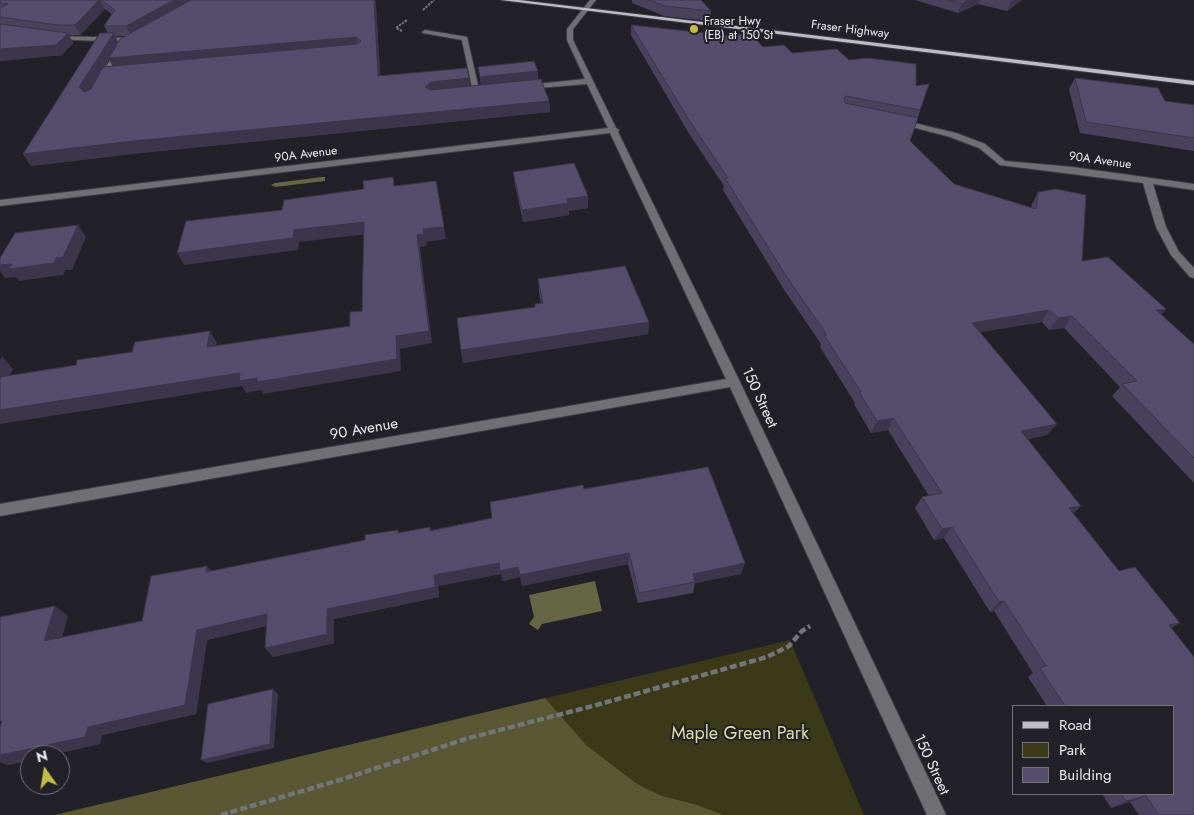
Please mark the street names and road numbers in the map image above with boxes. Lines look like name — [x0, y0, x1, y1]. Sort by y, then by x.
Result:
street label: Fraser Highway — [810, 18, 890, 42]
street label: 90A Avenue — [274, 144, 338, 166]
street label: 90A Avenue — [1068, 149, 1132, 173]
street label: 150 Street — [737, 365, 781, 431]
street label: 90 Avenue — [329, 415, 399, 445]
street label: 150 Street — [909, 732, 953, 798]

